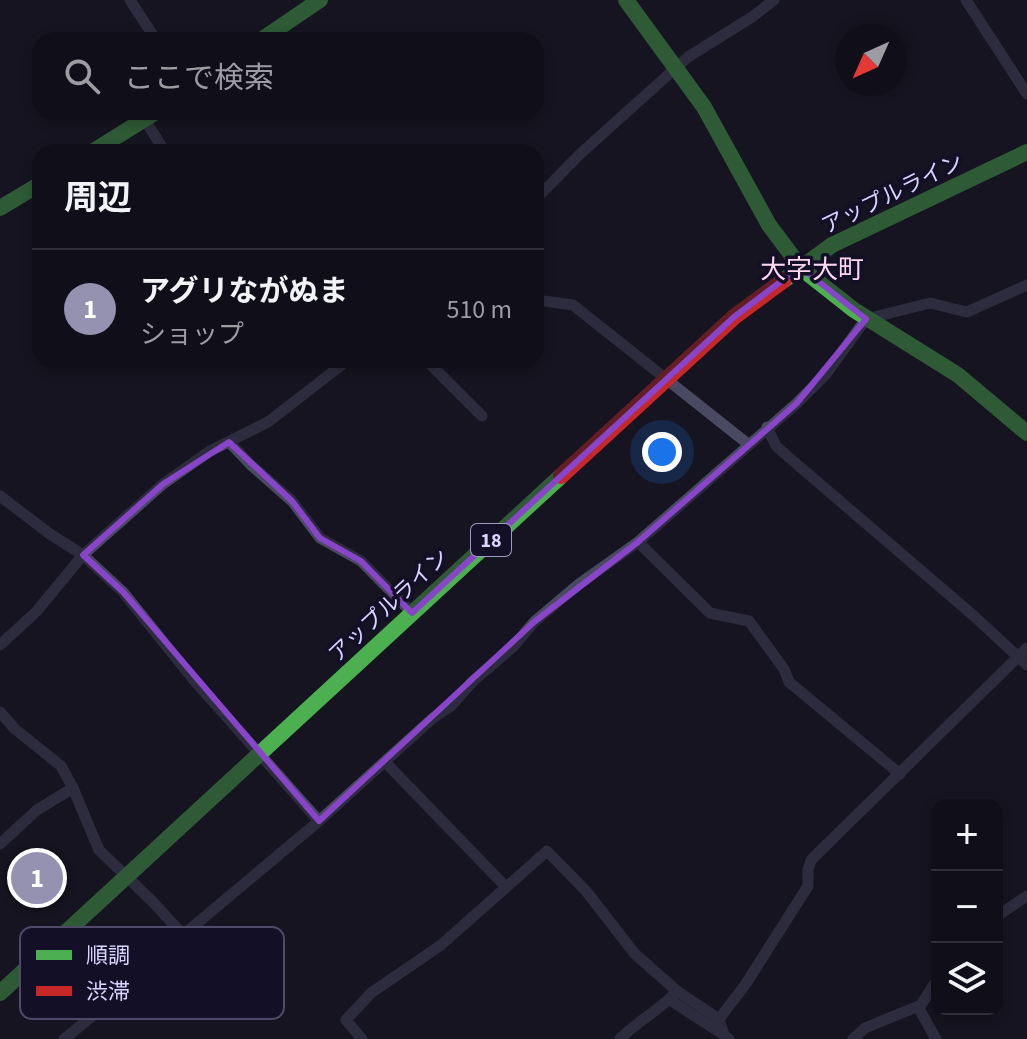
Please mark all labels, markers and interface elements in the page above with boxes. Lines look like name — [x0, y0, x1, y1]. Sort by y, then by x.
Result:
north arrow — [835, 24, 907, 96]
search box — [32, 32, 544, 120]
icon: search — [60, 54, 104, 98]
text: ここで検索 — [124, 57, 274, 100]
street label: アップルライン — [816, 146, 969, 242]
text: 周辺 — [64, 174, 132, 223]
district label: 大字大町 — [760, 251, 864, 288]
text: アグリながぬま — [140, 270, 349, 313]
text: 1 — [83, 291, 97, 328]
text: 510 m — [446, 291, 512, 328]
text: ショップ — [140, 316, 244, 353]
your location — [642, 432, 682, 472]
road number: 18 — [471, 524, 511, 556]
street label: アップルライン — [321, 542, 456, 670]
map controls — [931, 799, 1003, 1015]
button: + — [931, 799, 1003, 871]
pin: 1 — [11, 848, 63, 908]
button: − — [931, 871, 1003, 943]
legend — [20, 927, 284, 1019]
text: 順調 — [86, 940, 130, 972]
button: layers — [931, 943, 1003, 1015]
text: 渋滞 — [86, 976, 130, 1008]

